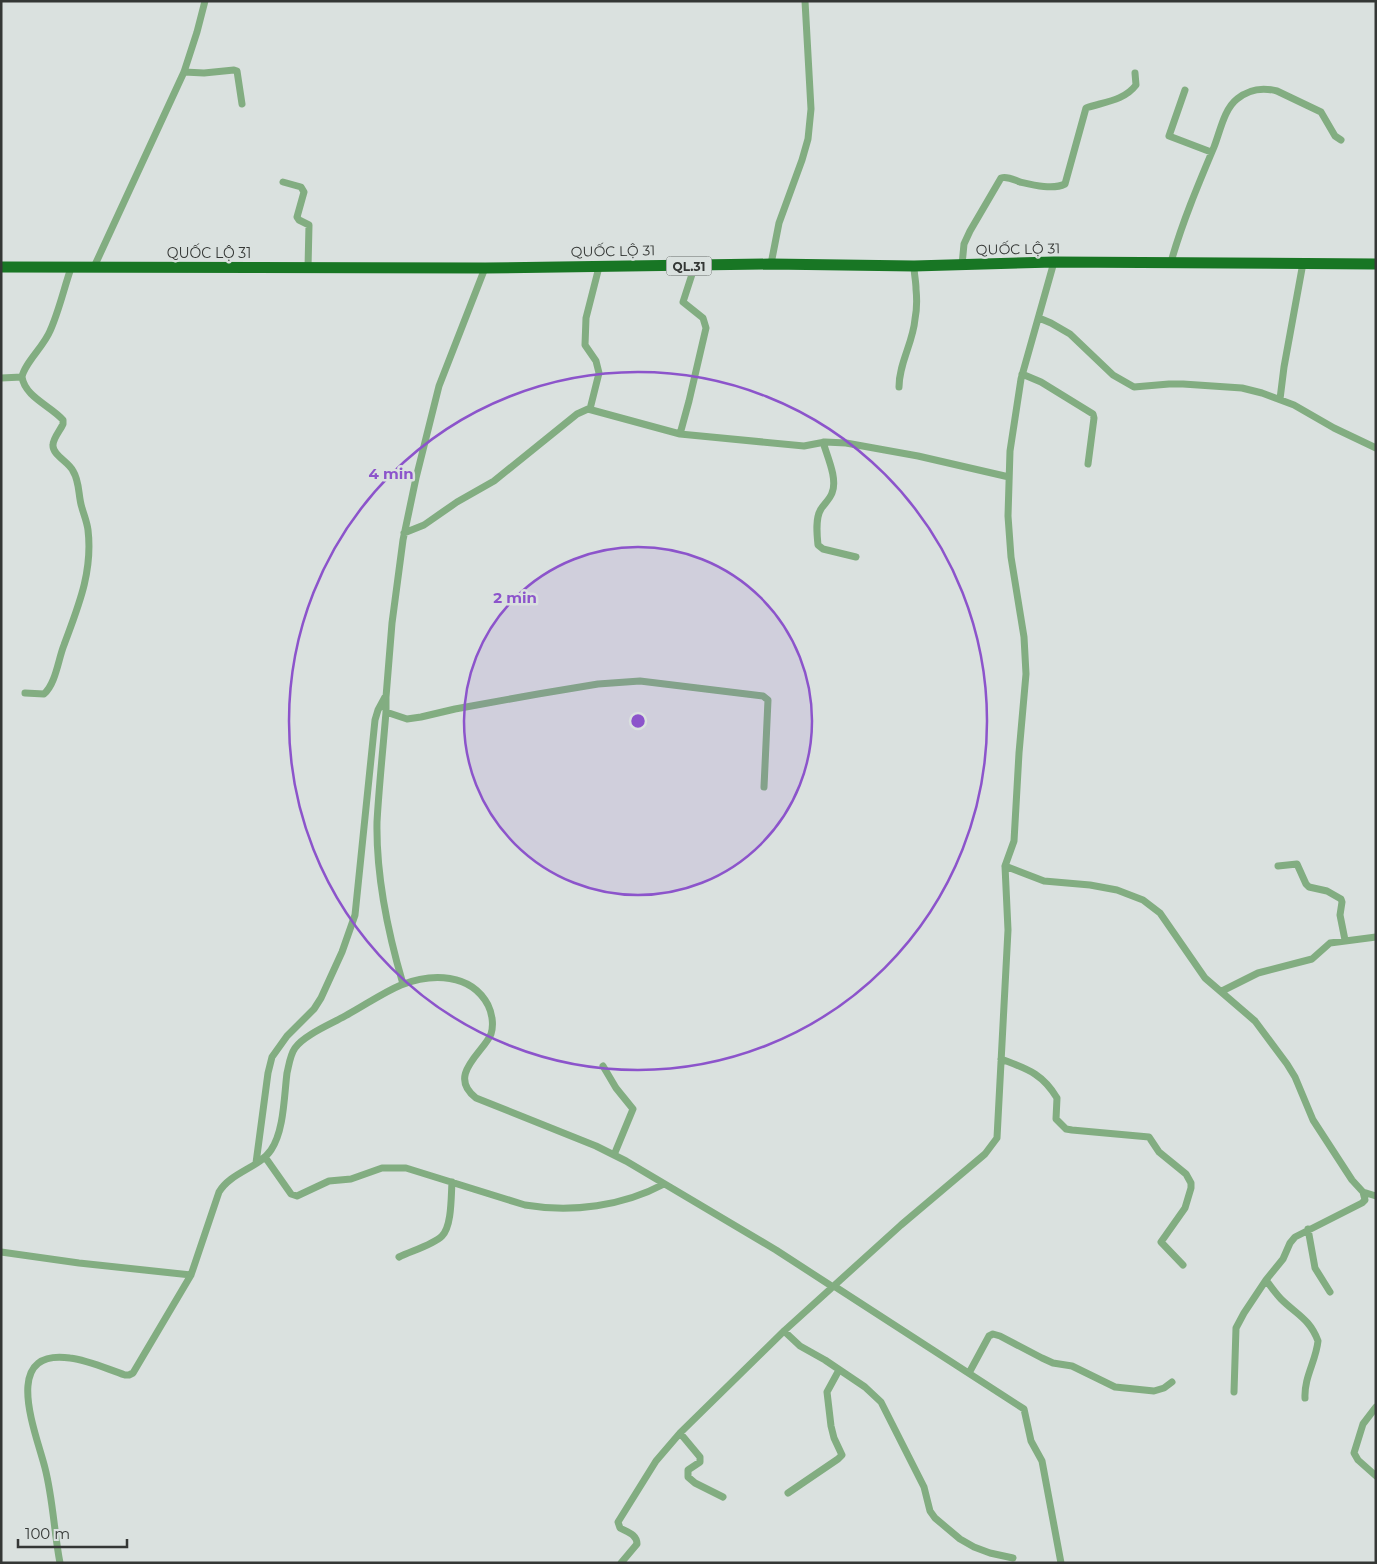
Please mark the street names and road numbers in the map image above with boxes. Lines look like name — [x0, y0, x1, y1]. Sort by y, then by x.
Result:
street label: QUỐC LỘ 31 — [976, 238, 1060, 259]
street label: QUỐC LỘ 31 — [571, 240, 655, 261]
street label: QUỐC LỘ 31 — [167, 243, 251, 262]
road number: QL.31 — [666, 256, 712, 276]

